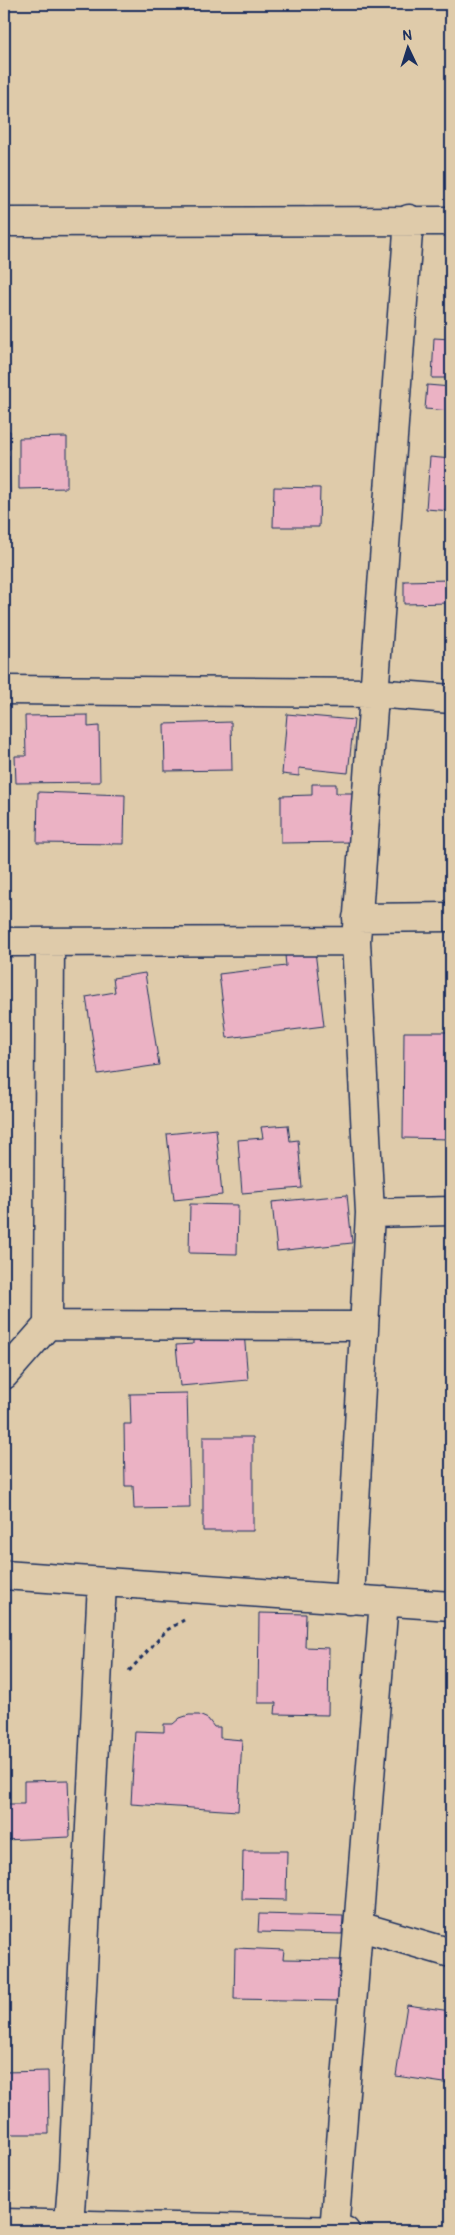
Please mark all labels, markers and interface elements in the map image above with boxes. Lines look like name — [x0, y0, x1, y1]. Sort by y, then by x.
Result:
north arrow — [382, 22, 432, 72]
text: N — [402, 27, 412, 44]

